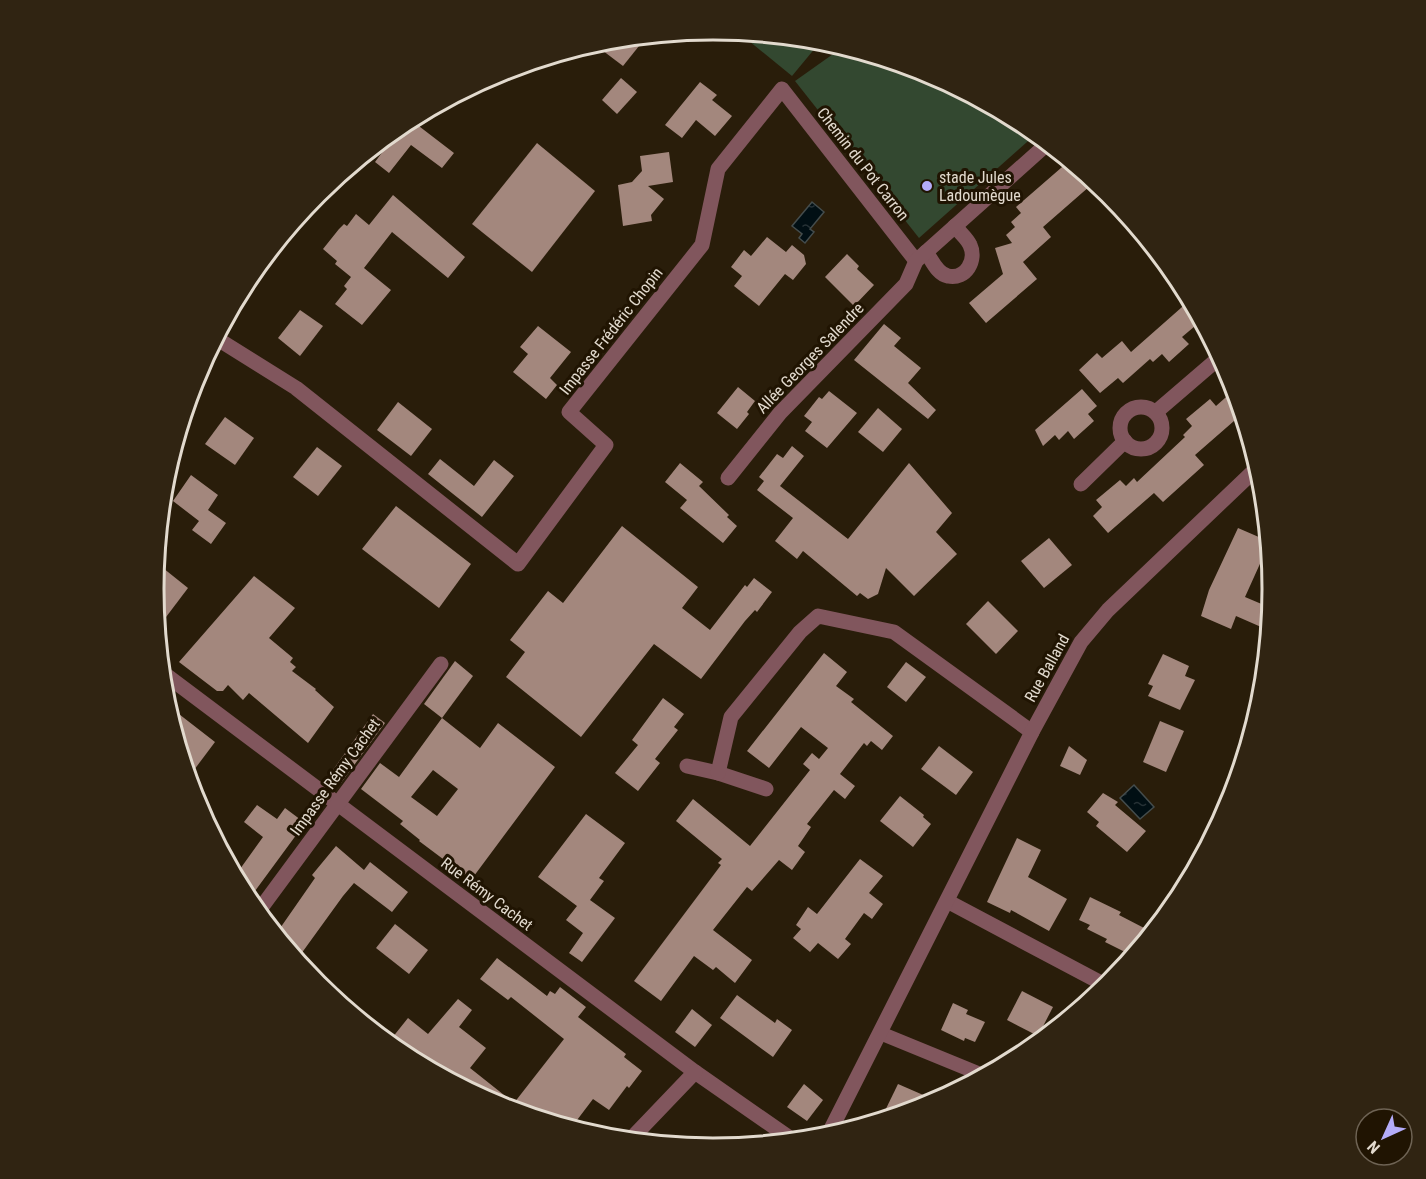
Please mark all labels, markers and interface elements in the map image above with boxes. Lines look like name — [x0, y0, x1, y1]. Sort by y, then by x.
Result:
street label: Chemin du Pot Carron — [813, 104, 913, 224]
place label: stade Jules Ladoumègue — [939, 168, 1021, 205]
marker: stade Jules Ladoumègue — [920, 179, 934, 193]
street label: Impasse Frédéric Chopin — [555, 264, 667, 398]
street label: Allée Georges Salendre — [752, 299, 868, 417]
street label: Rue Balland — [1021, 631, 1073, 705]
street label: Impasse Rémy Cachet — [286, 715, 384, 839]
street label: Rue Rémy Cachet — [437, 853, 537, 935]
north arrow — [1354, 1107, 1414, 1167]
text: N — [1364, 1137, 1384, 1157]

